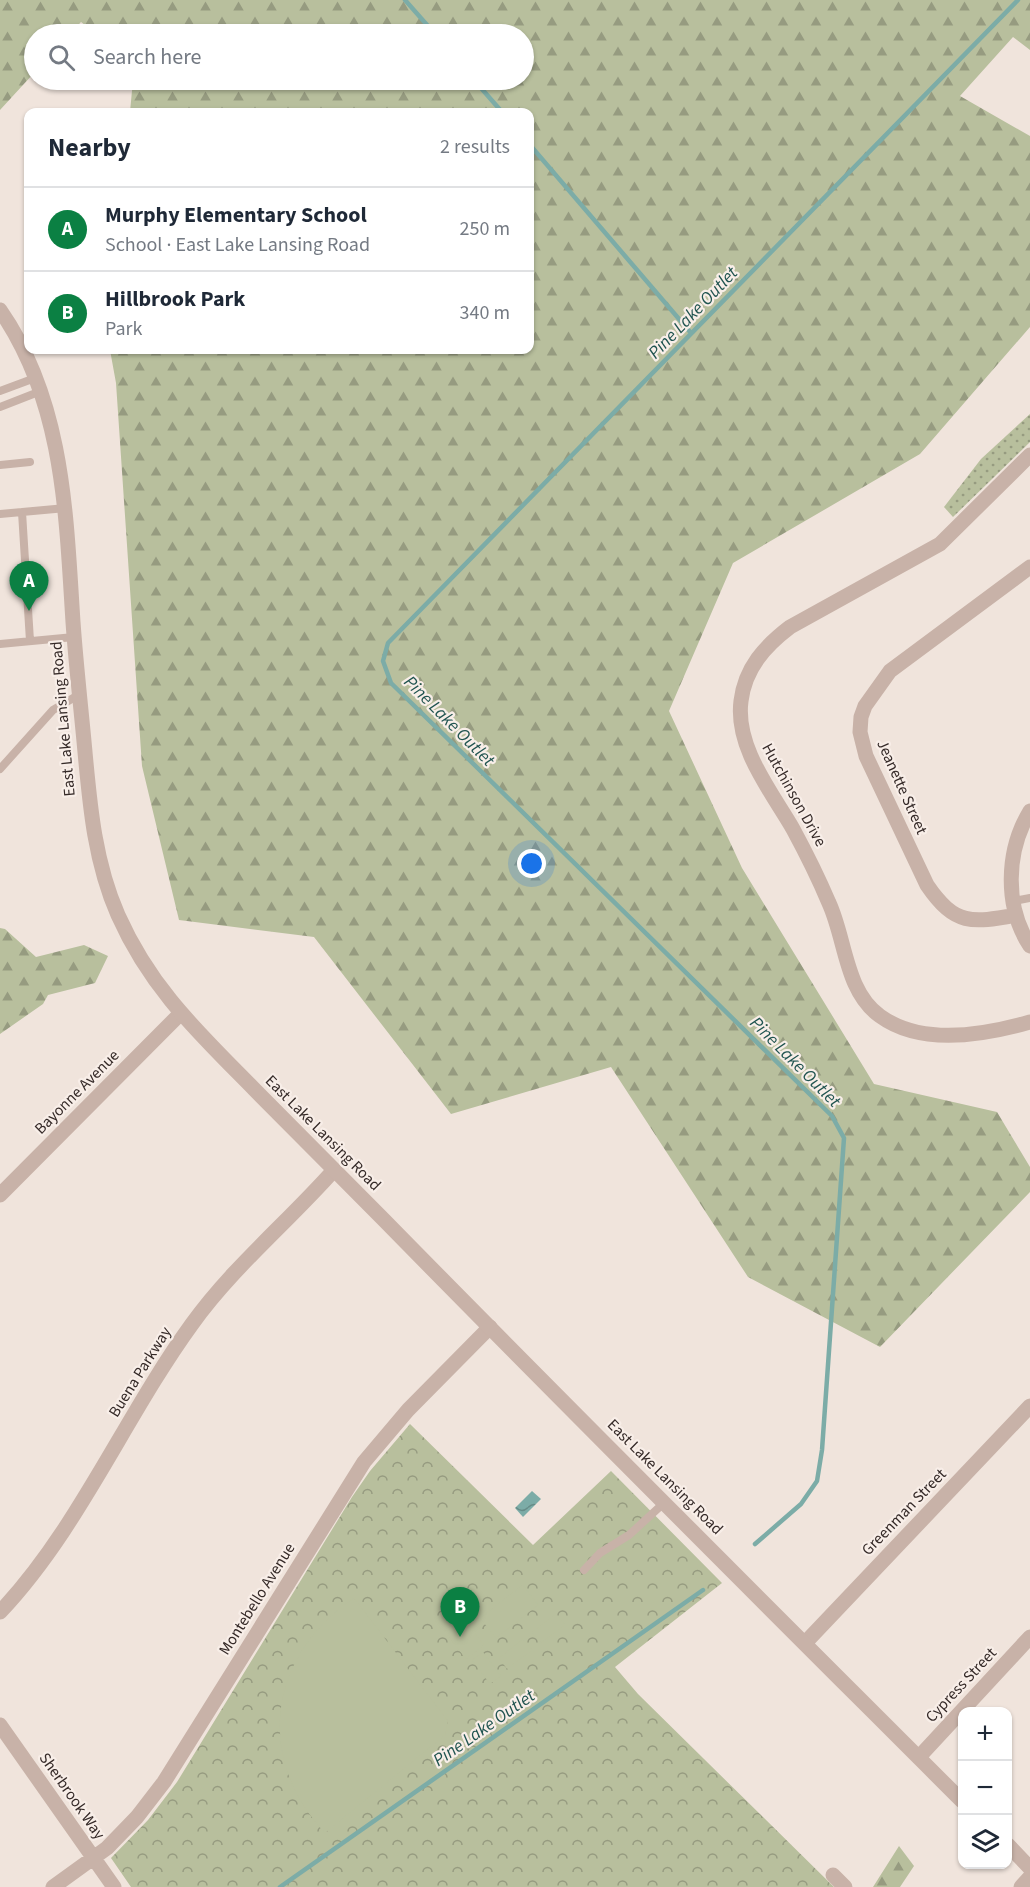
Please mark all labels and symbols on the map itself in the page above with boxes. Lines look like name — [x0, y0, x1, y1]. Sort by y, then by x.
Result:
water label: Pine Lake Outlet — [643, 261, 744, 365]
pin: A — [9, 562, 48, 611]
street label: East Lake Lansing Road — [45, 640, 81, 798]
water label: Pine Lake Outlet — [398, 670, 501, 773]
street label: Jeanette Street — [871, 736, 933, 838]
street label: Hutchinson Drive — [756, 739, 832, 851]
your location — [517, 849, 546, 878]
water label: Pine Lake Outlet — [744, 1011, 847, 1114]
street label: Bayonne Avenue — [30, 1045, 124, 1139]
street label: East Lake Lansing Road — [260, 1070, 386, 1196]
street label: Buena Parkway — [103, 1322, 177, 1421]
street label: East Lake Lansing Road — [602, 1414, 728, 1540]
street label: Greenman Street — [857, 1463, 952, 1560]
street label: Montebello Avenue — [214, 1539, 300, 1659]
pin: B — [440, 1588, 480, 1637]
street label: Cypress Street — [920, 1642, 1002, 1727]
water label: Pine Lake Outlet — [428, 1683, 541, 1772]
street label: Sherbrook Way — [34, 1748, 110, 1844]

